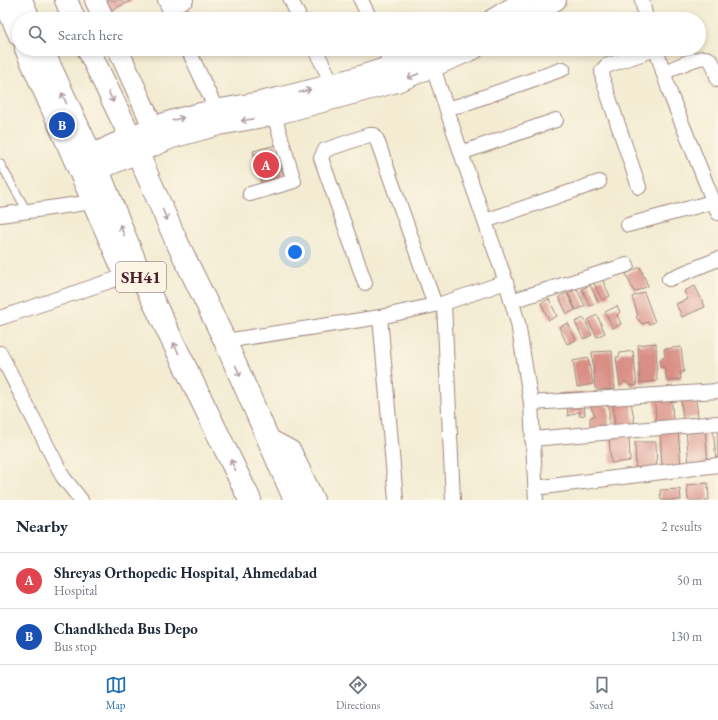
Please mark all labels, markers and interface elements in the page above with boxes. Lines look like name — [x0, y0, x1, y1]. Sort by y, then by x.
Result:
search box — [12, 12, 706, 56]
icon: search — [26, 23, 48, 45]
text: Search here — [58, 25, 123, 44]
one-way arrow — [407, 73, 419, 80]
one-way arrow — [298, 86, 311, 94]
one-way arrow — [108, 90, 115, 102]
one-way arrow — [60, 92, 68, 104]
pin: B — [49, 110, 75, 140]
one-way arrow — [171, 115, 184, 122]
one-way arrow — [240, 116, 253, 124]
pin: A — [253, 150, 279, 180]
one-way arrow — [162, 209, 169, 221]
one-way arrow — [118, 224, 125, 236]
your location — [285, 242, 305, 262]
road number: SH41 — [116, 262, 166, 292]
one-way arrow — [172, 342, 179, 354]
one-way arrow — [234, 364, 242, 376]
one-way arrow — [229, 459, 236, 471]
text: Nearby — [16, 515, 68, 537]
text: 2 results — [661, 518, 702, 535]
text: Shreyas Orthopedic Hospital, Ahmedabad — [54, 563, 317, 582]
text: A — [24, 572, 34, 589]
text: 50 m — [677, 572, 702, 589]
text: Hospital — [54, 582, 98, 599]
text: Chandkheda Bus Depo — [54, 619, 198, 638]
text: B — [25, 628, 33, 645]
text: 130 m — [671, 628, 702, 645]
text: Bus stop — [54, 638, 97, 655]
tab: Map — [105, 674, 127, 712]
tab: Directions — [336, 674, 380, 712]
tab: Saved — [590, 674, 613, 712]

